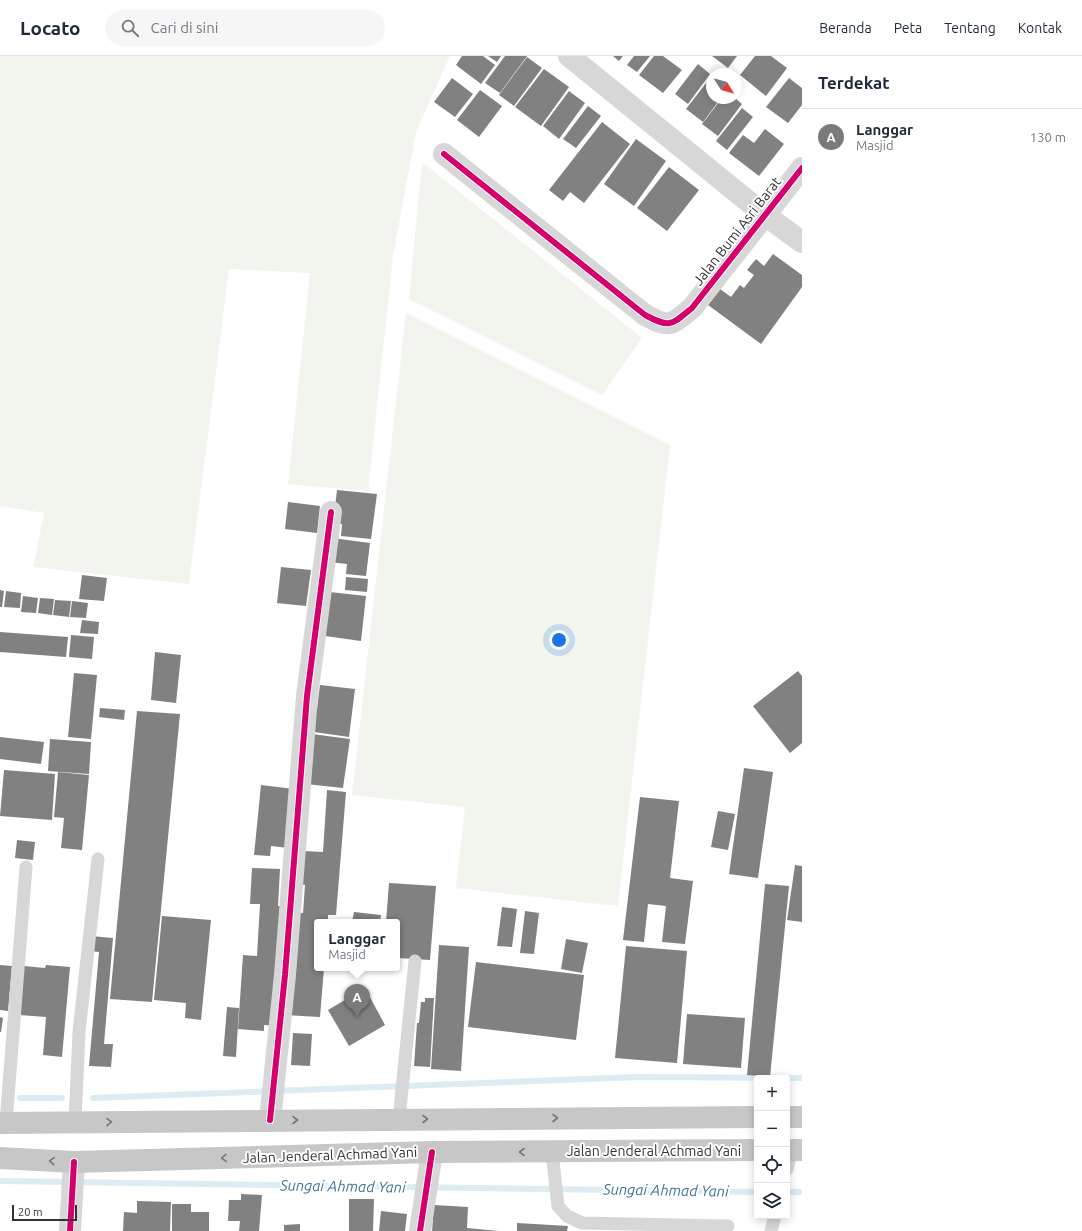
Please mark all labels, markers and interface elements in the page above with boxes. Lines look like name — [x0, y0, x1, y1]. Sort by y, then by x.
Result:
search box — [105, 10, 385, 46]
text: Locato — [20, 17, 81, 39]
icon: search — [119, 17, 141, 39]
text: Cari di sini — [151, 19, 218, 36]
text: Beranda — [819, 20, 872, 36]
text: Peta — [894, 20, 922, 36]
text: Tentang — [944, 20, 996, 36]
text: Kontak — [1018, 20, 1062, 36]
north arrow — [706, 68, 742, 104]
text: Terdekat — [818, 73, 890, 92]
text: Langgar — [856, 121, 913, 138]
text: A — [826, 130, 836, 144]
text: 130 m — [1030, 130, 1066, 144]
text: Masjid — [856, 138, 894, 152]
street label: Jalan Bumi Asri Barat — [690, 173, 785, 288]
your location — [549, 630, 569, 650]
popup — [314, 919, 400, 971]
text: Langgar — [328, 930, 386, 947]
text: Masjid — [328, 947, 366, 961]
pin: A — [344, 984, 370, 1017]
map controls — [754, 1075, 790, 1219]
button: + — [754, 1075, 790, 1111]
button: − — [754, 1111, 790, 1147]
one-way arrow — [552, 1114, 558, 1122]
one-way arrow — [422, 1115, 428, 1123]
one-way arrow — [292, 1116, 298, 1124]
one-way arrow — [106, 1118, 112, 1126]
street label: Jalan Jenderal Achmad Yani — [567, 1143, 741, 1159]
street label: Jalan Jenderal Achmad Yani — [243, 1144, 417, 1166]
button: locate — [754, 1147, 790, 1183]
one-way arrow — [519, 1148, 525, 1156]
one-way arrow — [221, 1154, 227, 1162]
one-way arrow — [49, 1156, 55, 1165]
water label: Sungai Ahmad Yani — [279, 1176, 407, 1196]
water label: Sungai Ahmad Yani — [602, 1180, 730, 1200]
button: layers — [754, 1183, 790, 1219]
scale bar — [12, 1203, 77, 1222]
text: 20 m — [18, 1206, 42, 1218]

